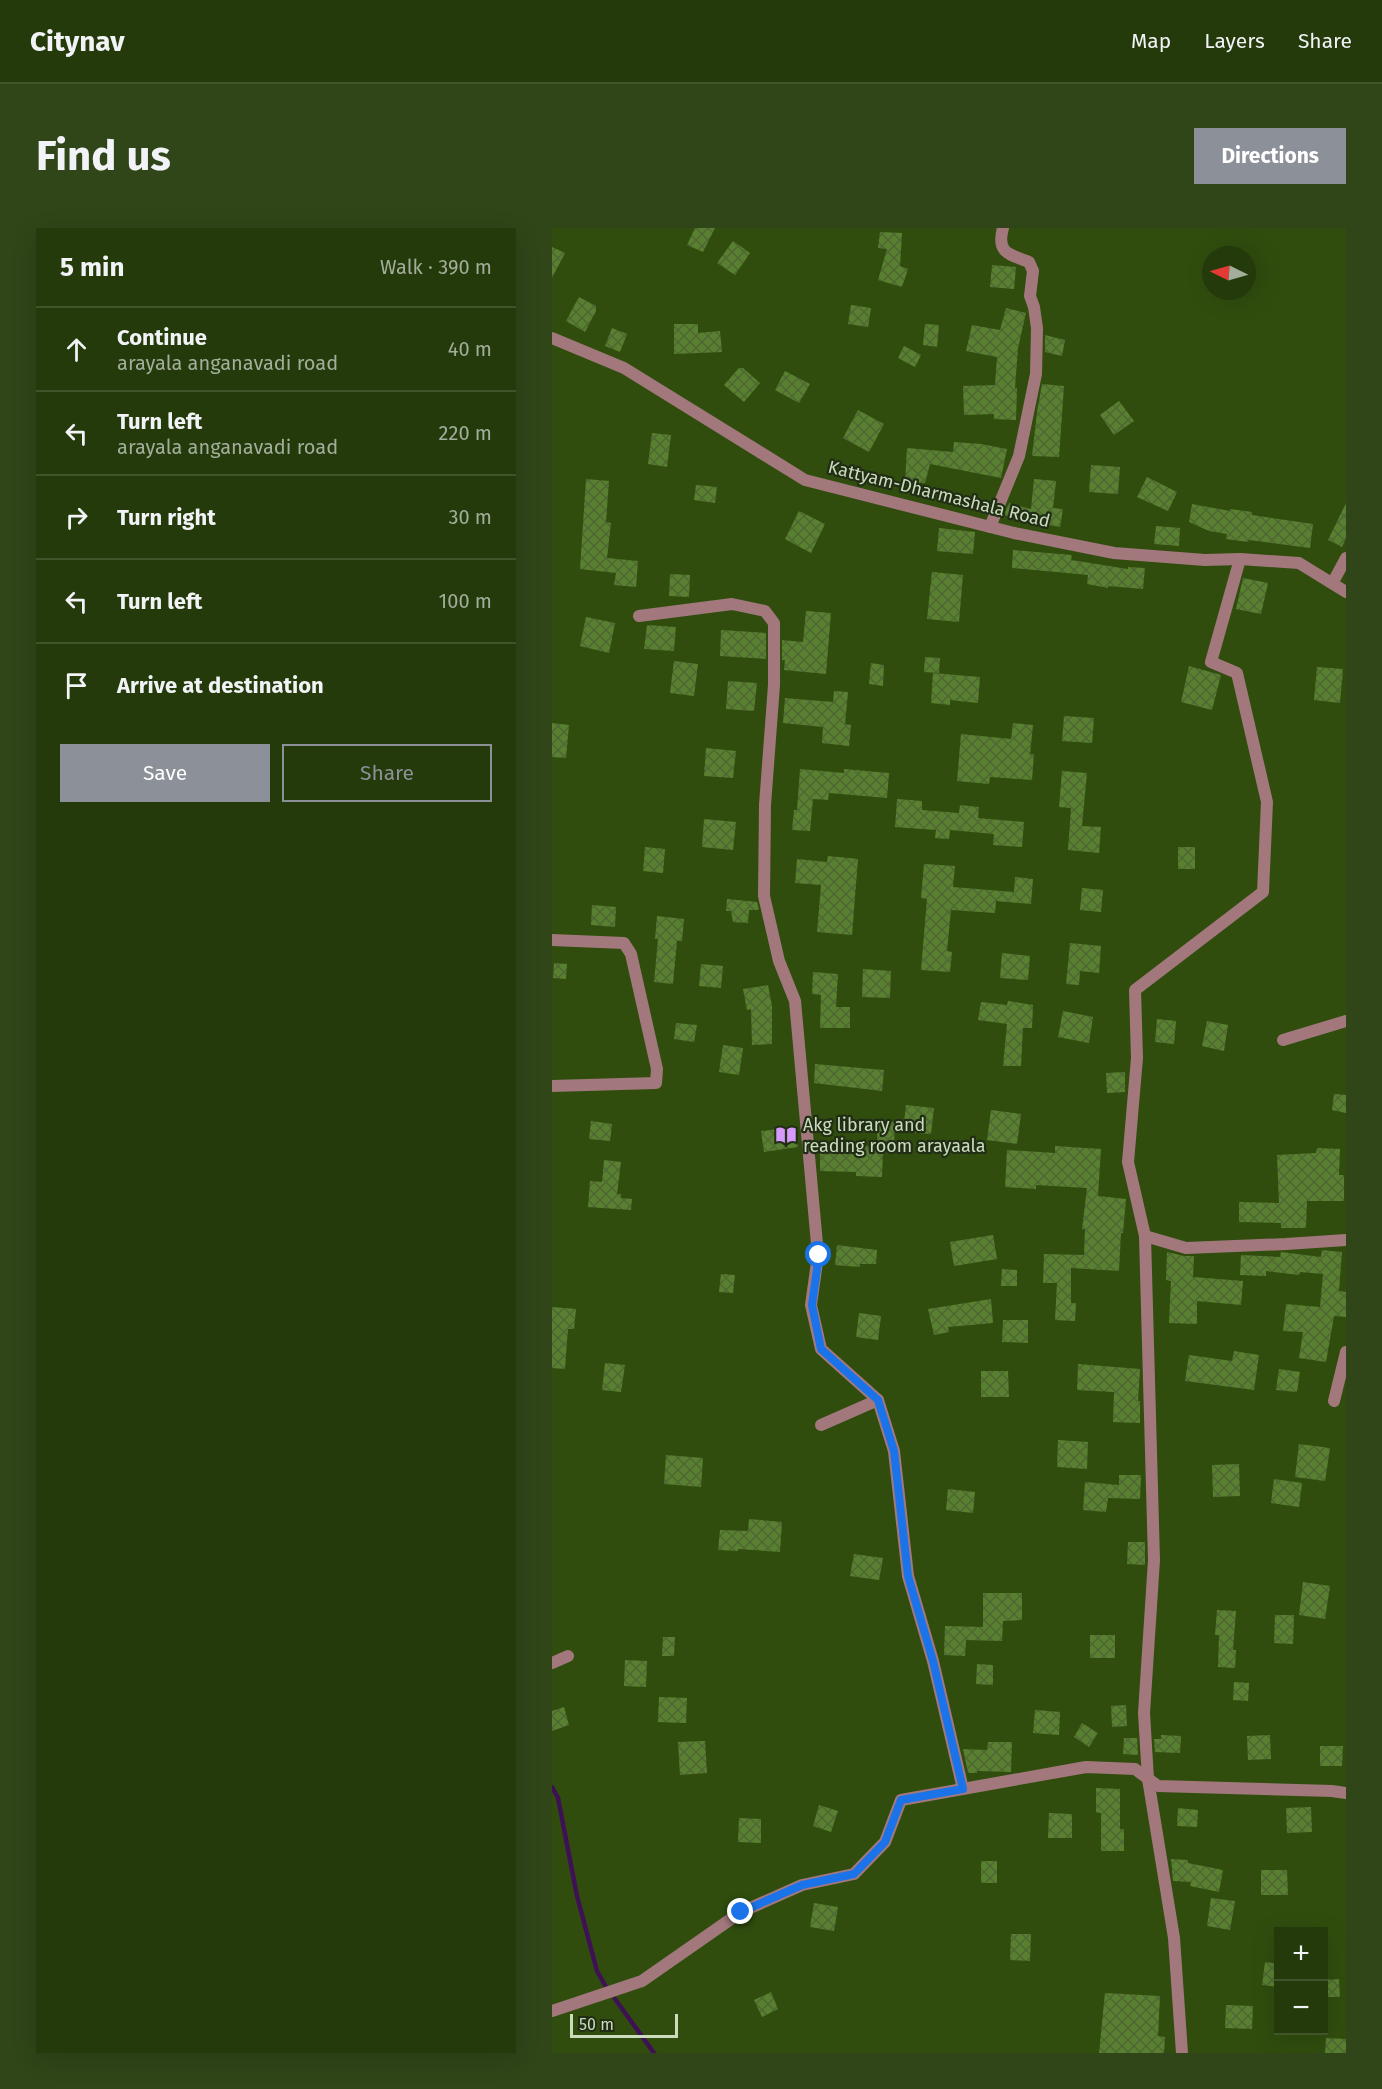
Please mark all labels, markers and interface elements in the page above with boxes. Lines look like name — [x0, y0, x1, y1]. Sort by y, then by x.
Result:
text: Citynav — [30, 25, 125, 58]
text: Map — [1131, 28, 1171, 54]
text: Layers — [1204, 28, 1265, 54]
text: Share — [1298, 28, 1352, 54]
button: Directions — [1194, 128, 1346, 184]
text: Find us — [36, 131, 171, 181]
north arrow — [1202, 246, 1256, 300]
text: 5 min — [60, 252, 124, 283]
text: Walk · 390 m — [380, 255, 492, 279]
text: Continue — [117, 324, 207, 351]
icon: ahead — [60, 333, 93, 366]
text: 40 m — [448, 337, 492, 361]
text: arayala anganavadi road — [117, 351, 338, 375]
text: Turn left — [117, 408, 202, 435]
icon: left — [60, 417, 93, 450]
text: 220 m — [439, 421, 492, 445]
text: arayala anganavadi road — [117, 435, 338, 459]
street label: Kattyam-Dharmashala Road — [826, 456, 1052, 532]
icon: right — [60, 501, 93, 534]
text: Turn right — [117, 504, 216, 531]
text: 30 m — [448, 505, 492, 529]
icon: left — [60, 585, 93, 618]
text: Turn left — [117, 588, 202, 615]
text: 100 m — [439, 589, 492, 613]
icon: arrive — [60, 669, 93, 702]
text: Arrive at destination — [117, 672, 324, 699]
button: Save — [60, 744, 270, 802]
button: Share — [282, 744, 492, 802]
place label: Akg library and reading room arayaala — [803, 1114, 985, 1157]
library icon: Akg library and reading room arayaala — [774, 1123, 798, 1147]
route start — [805, 1241, 831, 1267]
route end — [727, 1898, 753, 1924]
map controls — [1274, 1927, 1328, 2035]
button: + — [1274, 1927, 1328, 1981]
button: − — [1274, 1981, 1328, 2035]
scale bar — [570, 2011, 678, 2038]
text: 50 m — [579, 2015, 614, 2034]

